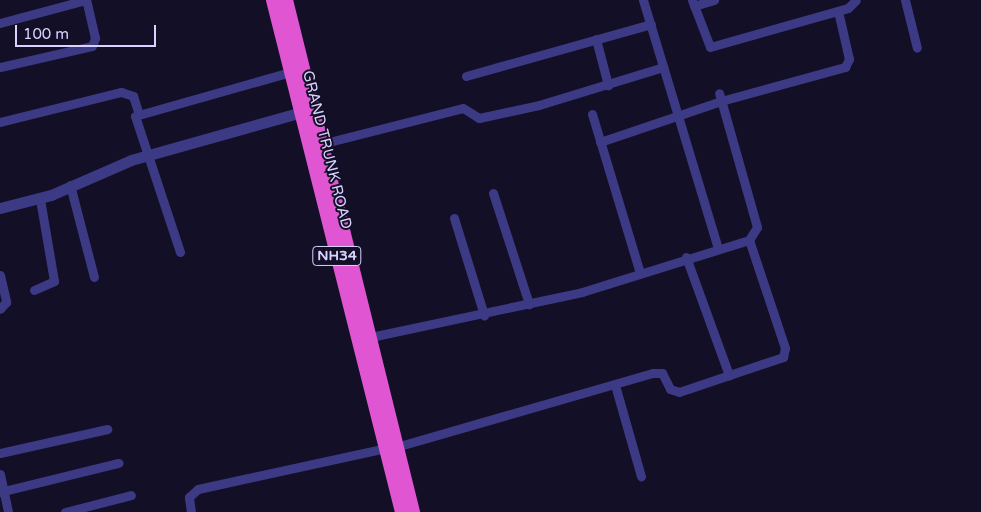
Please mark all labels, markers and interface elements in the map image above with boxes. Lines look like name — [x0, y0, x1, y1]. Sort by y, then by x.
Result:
scale bar — [18, 15, 159, 47]
text: 100 m — [23, 25, 69, 43]
street label: GRAND TRUNK ROAD — [299, 69, 355, 231]
road number: NH34 — [312, 245, 362, 268]

